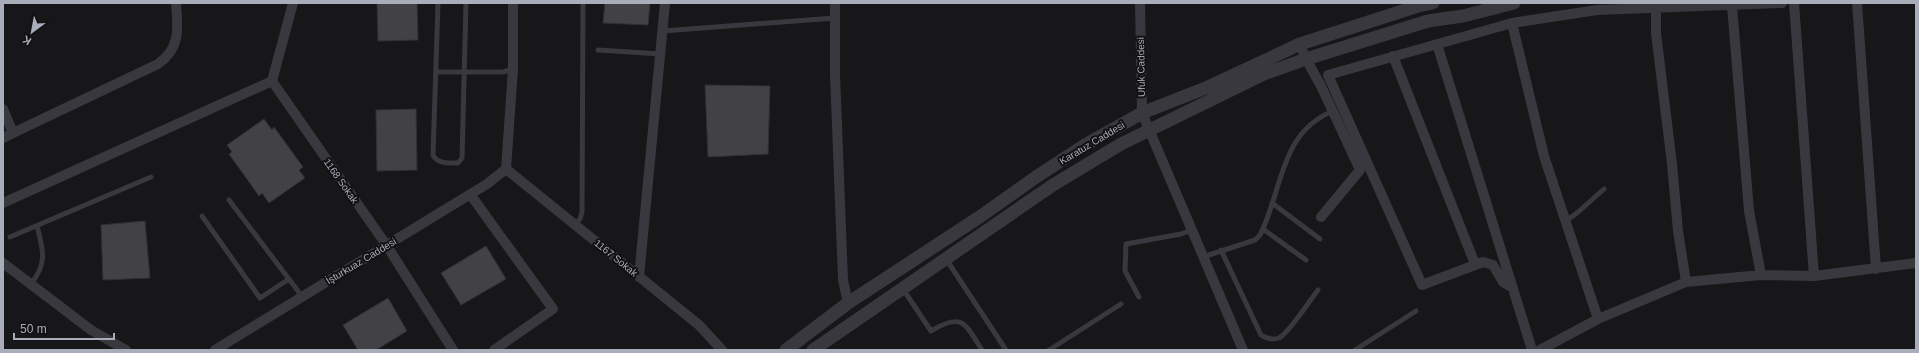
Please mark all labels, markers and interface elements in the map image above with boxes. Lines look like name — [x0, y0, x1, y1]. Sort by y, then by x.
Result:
north arrow — [12, 12, 52, 52]
text: K — [20, 33, 33, 48]
street label: Ufuk Caddesi — [1135, 37, 1147, 97]
street label: Karatuz Caddesi — [1057, 119, 1127, 167]
street label: 1168 Sokak — [322, 157, 361, 206]
street label: İşturkuaz Caddesi — [323, 235, 398, 286]
street label: 1167 Sokak — [592, 237, 640, 279]
scale bar — [14, 315, 114, 341]
text: 50 m — [20, 322, 47, 336]

